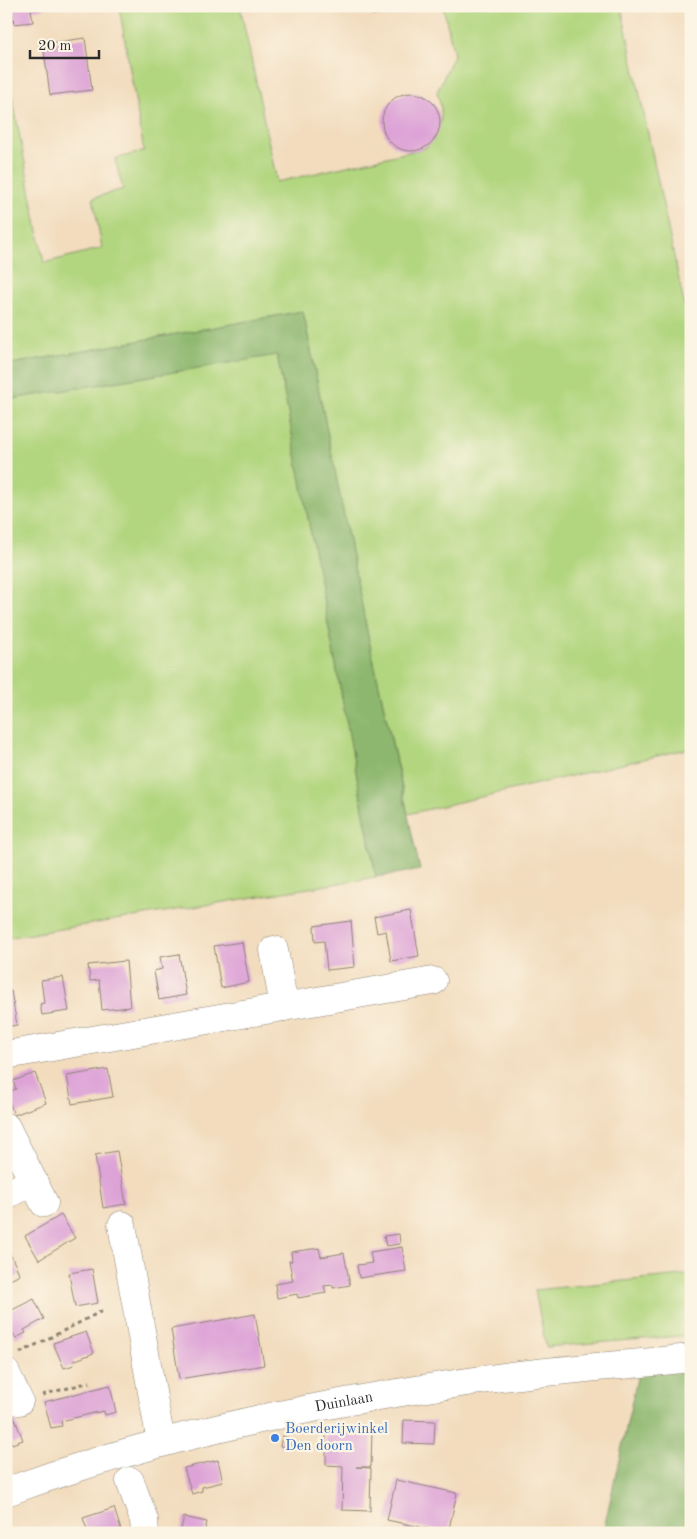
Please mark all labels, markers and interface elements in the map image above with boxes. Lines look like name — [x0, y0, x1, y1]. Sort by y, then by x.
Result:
scale bar — [30, 28, 99, 60]
text: 20 m — [38, 39, 72, 54]
street label: Duinlaan — [313, 1390, 374, 1415]
place label: Boerderijwinkel Den doorn — [285, 1422, 388, 1454]
marker: Boerderijwinkel Den doorn — [269, 1432, 281, 1444]

